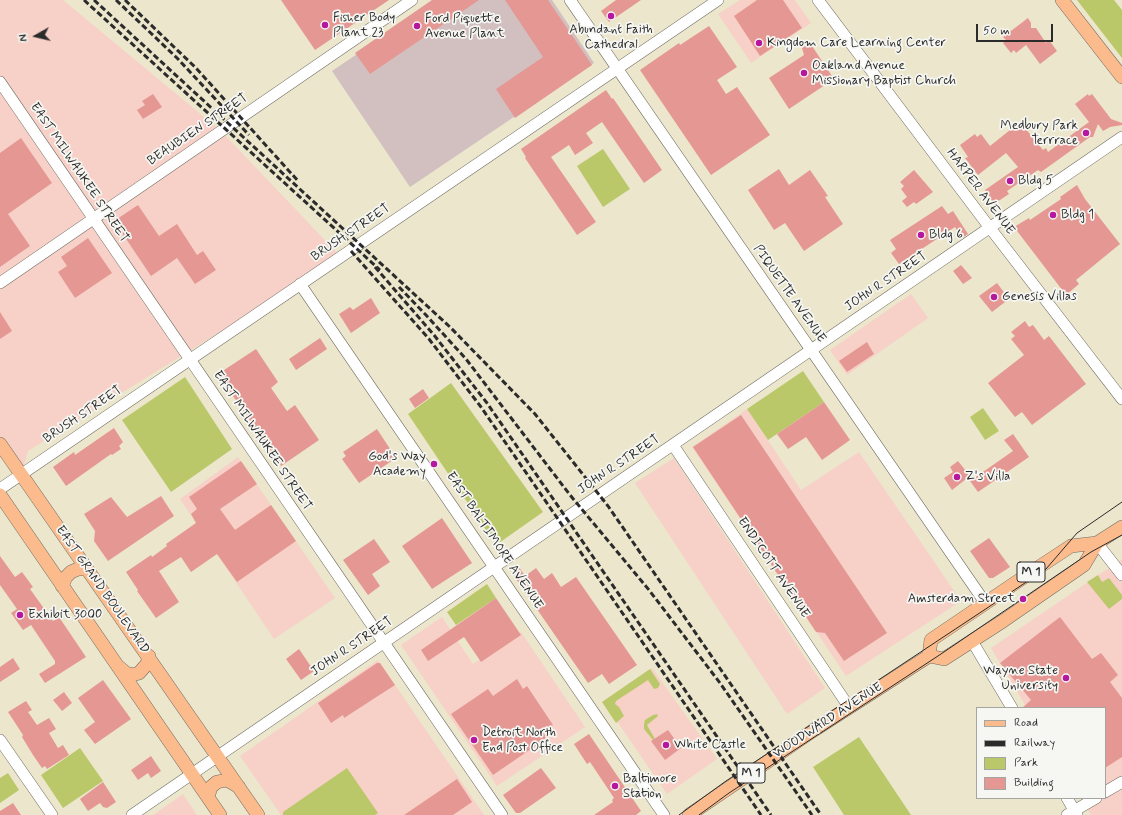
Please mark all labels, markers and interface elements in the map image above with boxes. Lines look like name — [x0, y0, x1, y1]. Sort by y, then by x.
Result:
place label: Fisher Body Plant 23 — [333, 10, 395, 41]
place label: Ford Piquette Avenue Plant — [425, 11, 504, 42]
marker: Abundant Faith Cathedral — [606, 11, 616, 21]
north arrow — [16, 16, 56, 56]
scale bar — [978, 16, 1055, 42]
marker: Fisher Body Plant 23 — [320, 20, 330, 30]
marker: Ford Piquette Avenue Plant — [412, 21, 422, 31]
place label: Abundant Faith Cathedral — [569, 22, 653, 53]
text: 50 m — [983, 23, 1010, 39]
text: N — [17, 33, 32, 42]
place label: Kingdom Care Learning Center — [767, 35, 946, 51]
marker: Kingdom Care Learning Center — [754, 38, 764, 48]
place label: Oakland Avenue Missionary Baptist Church — [812, 58, 956, 89]
marker: Oakland Avenue Missionary Baptist Church — [799, 68, 809, 78]
street label: BEAUBIEN STREET — [145, 91, 251, 169]
street label: EAST MILWAUKEE STREET — [26, 100, 132, 246]
place label: Medbury Park Terrrace — [1000, 118, 1078, 149]
marker: Medbury Park Terrrace — [1081, 128, 1091, 138]
street label: HARPER AVENUE — [943, 146, 1017, 238]
place label: Bldg 5 — [1018, 173, 1053, 189]
marker: Bldg 5 — [1005, 176, 1015, 186]
street label: BRUSH STREET — [309, 201, 393, 265]
place label: Bldg 1 — [1061, 207, 1094, 223]
marker: Bldg 1 — [1048, 210, 1058, 220]
place label: Bldg 6 — [929, 227, 963, 243]
marker: Bldg 6 — [916, 230, 926, 240]
street label: PIQUETTE AVENUE — [749, 242, 829, 346]
street label: JOHN R STREET — [842, 249, 930, 315]
place label: Genesis Villas — [1002, 289, 1077, 305]
marker: Genesis Villas — [989, 292, 999, 302]
street label: EAST MILWAUKEE STREET — [209, 368, 315, 514]
street label: BRUSH STREET — [41, 383, 125, 447]
street label: JOHN R STREET — [575, 432, 663, 498]
place label: God's Way Academy — [368, 449, 426, 480]
marker: God's Way Academy — [429, 459, 439, 469]
street label: EAST BALTIMORE AVENUE — [442, 469, 546, 613]
place label: Z's Villa — [965, 469, 1010, 485]
marker: Z's Villa — [952, 472, 962, 482]
street label: ENDICOTT AVENUE — [734, 515, 812, 621]
street label: EAST GRAND BOULEVARD — [52, 523, 152, 657]
road number: M 1 — [1017, 562, 1045, 582]
place label: Amsterdam Street — [908, 591, 1015, 607]
marker: Amsterdam Street — [1018, 594, 1028, 604]
place label: Exhibit 3000 — [28, 607, 102, 623]
marker: Exhibit 3000 — [15, 610, 25, 620]
street label: JOHN R STREET — [308, 614, 396, 680]
place label: Wayne State University — [983, 663, 1058, 694]
marker: Wayne State University — [1061, 673, 1071, 683]
street label: WOODWARD AVENUE — [770, 680, 886, 762]
legend — [976, 707, 1106, 799]
text: Road — [1014, 715, 1038, 731]
place label: Detroit North End Post Office — [482, 725, 563, 756]
marker: Detroit North End Post Office — [469, 735, 479, 745]
text: Railway — [1014, 735, 1055, 751]
place label: White Castle — [674, 737, 746, 753]
marker: White Castle — [661, 740, 671, 750]
text: Park — [1014, 755, 1038, 771]
road number: M 1 — [737, 763, 765, 783]
place label: Baltimore Station — [623, 771, 677, 802]
text: Building — [1014, 775, 1054, 791]
marker: Baltimore Station — [610, 781, 620, 791]

